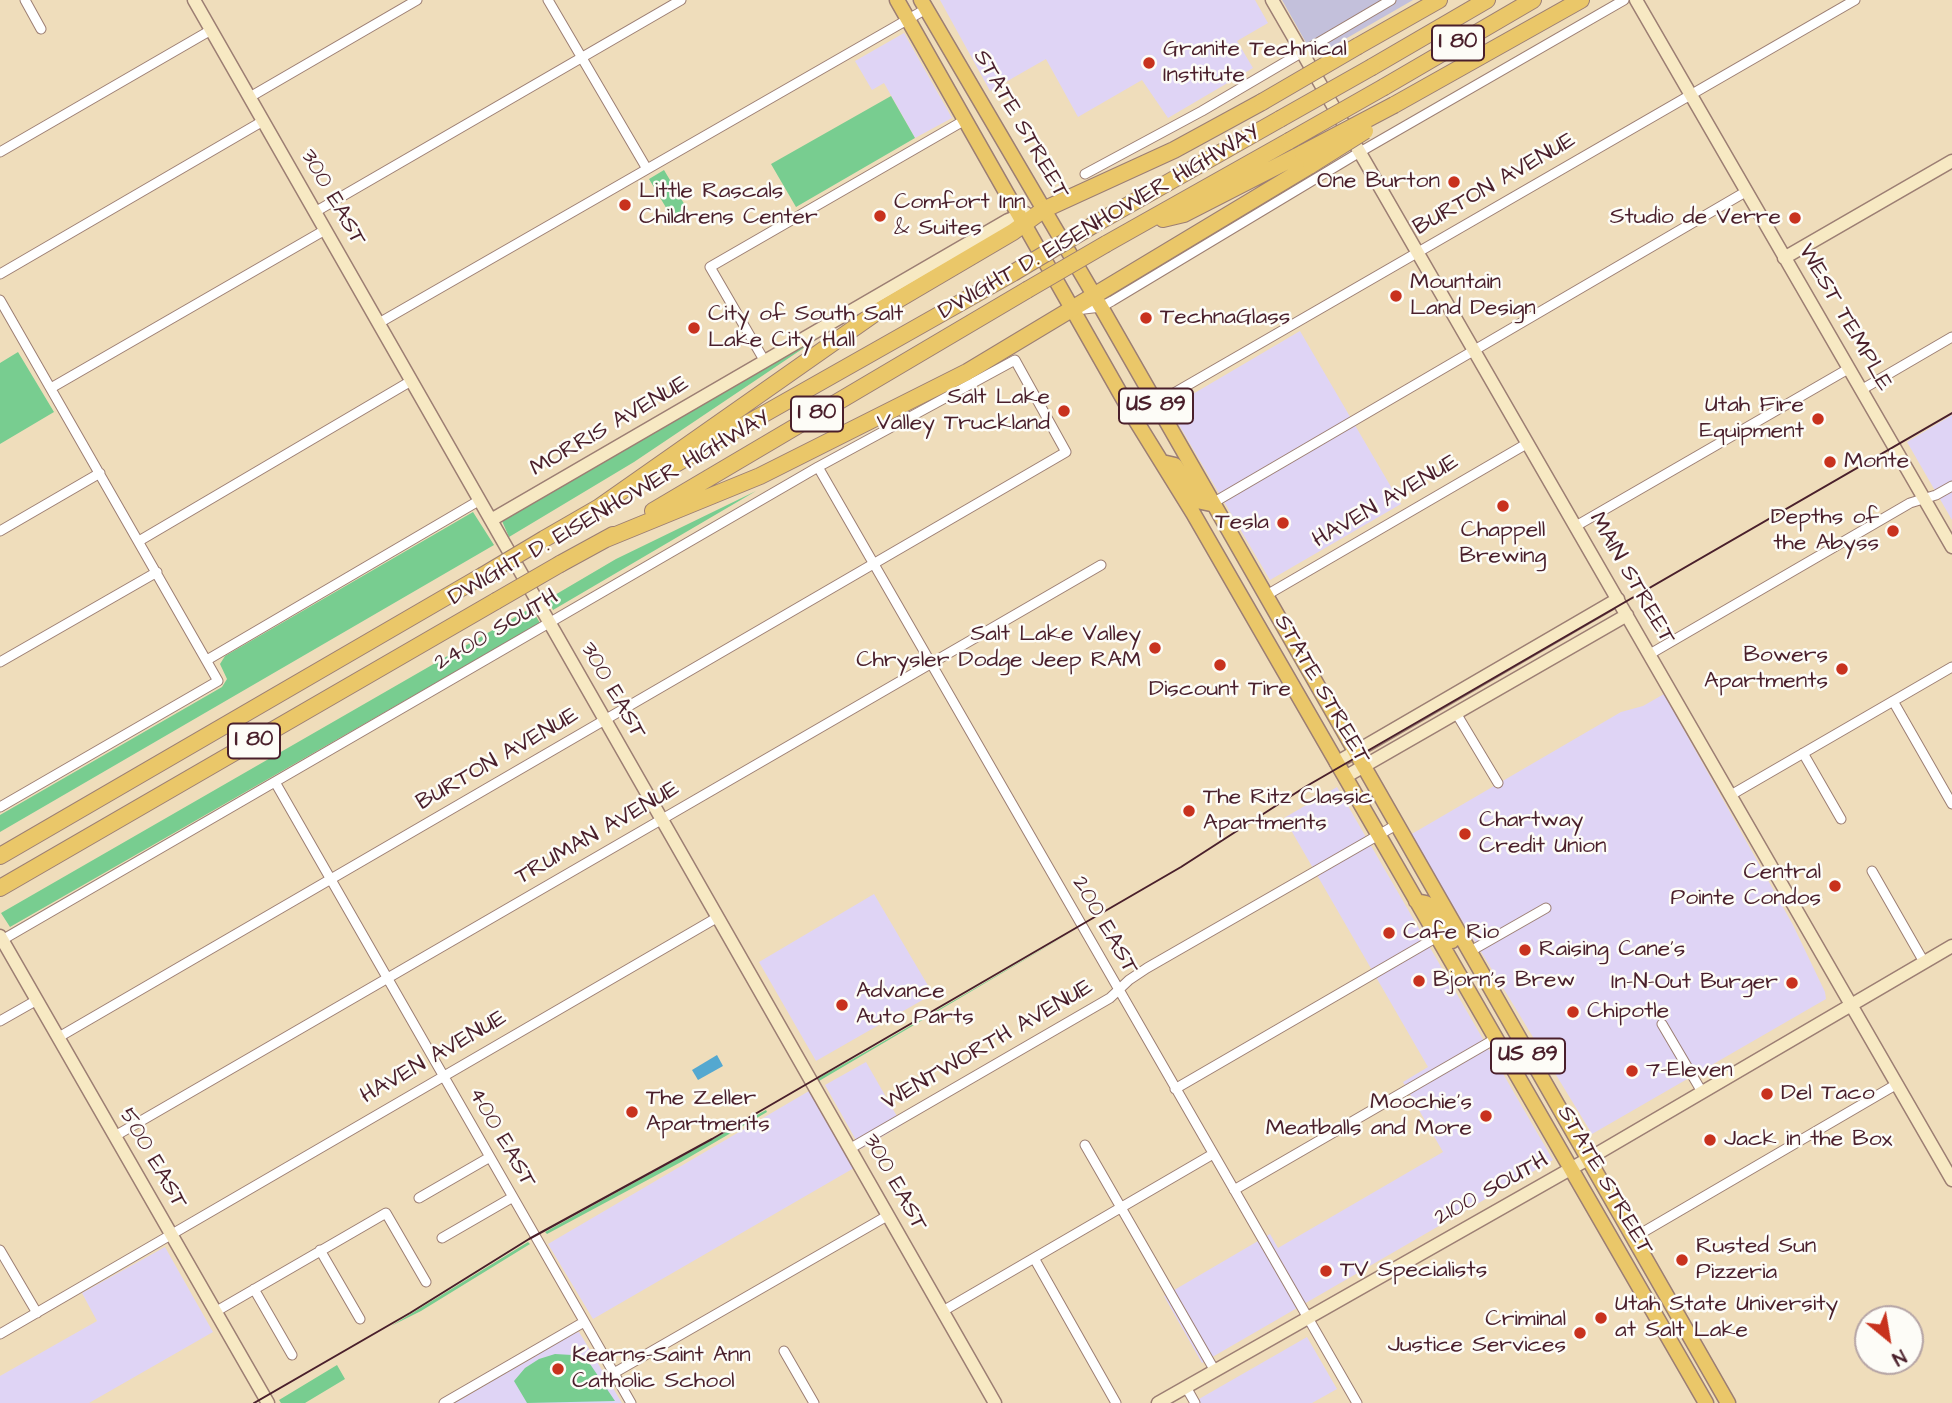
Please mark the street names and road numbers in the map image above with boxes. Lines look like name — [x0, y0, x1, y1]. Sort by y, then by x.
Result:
road number: I 80 — [1432, 26, 1484, 60]
street label: STATE STREET — [966, 45, 1074, 205]
street label: DWIGHT D. EISENHOWER HIGHWAY — [934, 119, 1266, 327]
street label: BURTON AVENUE — [1409, 127, 1581, 243]
street label: 300 EAST — [293, 145, 371, 251]
street label: WEST TEMPLE — [1791, 240, 1897, 396]
street label: MORRIS AVENUE — [526, 370, 694, 484]
road number: US 89 — [1119, 388, 1193, 424]
road number: I 80 — [791, 396, 843, 432]
street label: DWIGHT D. EISENHOWER HIGHWAY — [444, 405, 776, 613]
street label: HAVEN AVENUE — [1308, 449, 1464, 555]
street label: MAIN STREET — [1582, 508, 1680, 650]
street label: 2400 SOUTH — [430, 584, 564, 678]
street label: STATE STREET — [1267, 610, 1375, 770]
street label: 300 EAST — [573, 638, 651, 744]
street label: BURTON AVENUE — [412, 702, 584, 818]
road number: I 80 — [228, 724, 280, 758]
street label: TRUMAN AVENUE — [511, 776, 685, 892]
street label: 200 EAST — [1065, 872, 1143, 980]
street label: WENTWORTH AVENUE — [878, 974, 1098, 1118]
street label: HAVEN AVENUE — [356, 1005, 512, 1111]
road number: US 89 — [1491, 1038, 1565, 1074]
street label: 400 EAST — [461, 1083, 541, 1193]
street label: STATE STREET — [1550, 1101, 1658, 1261]
street label: 500 EAST — [112, 1104, 192, 1214]
street label: 300 EAST — [856, 1129, 932, 1237]
street label: 2100 SOUTH — [1430, 1147, 1554, 1233]

